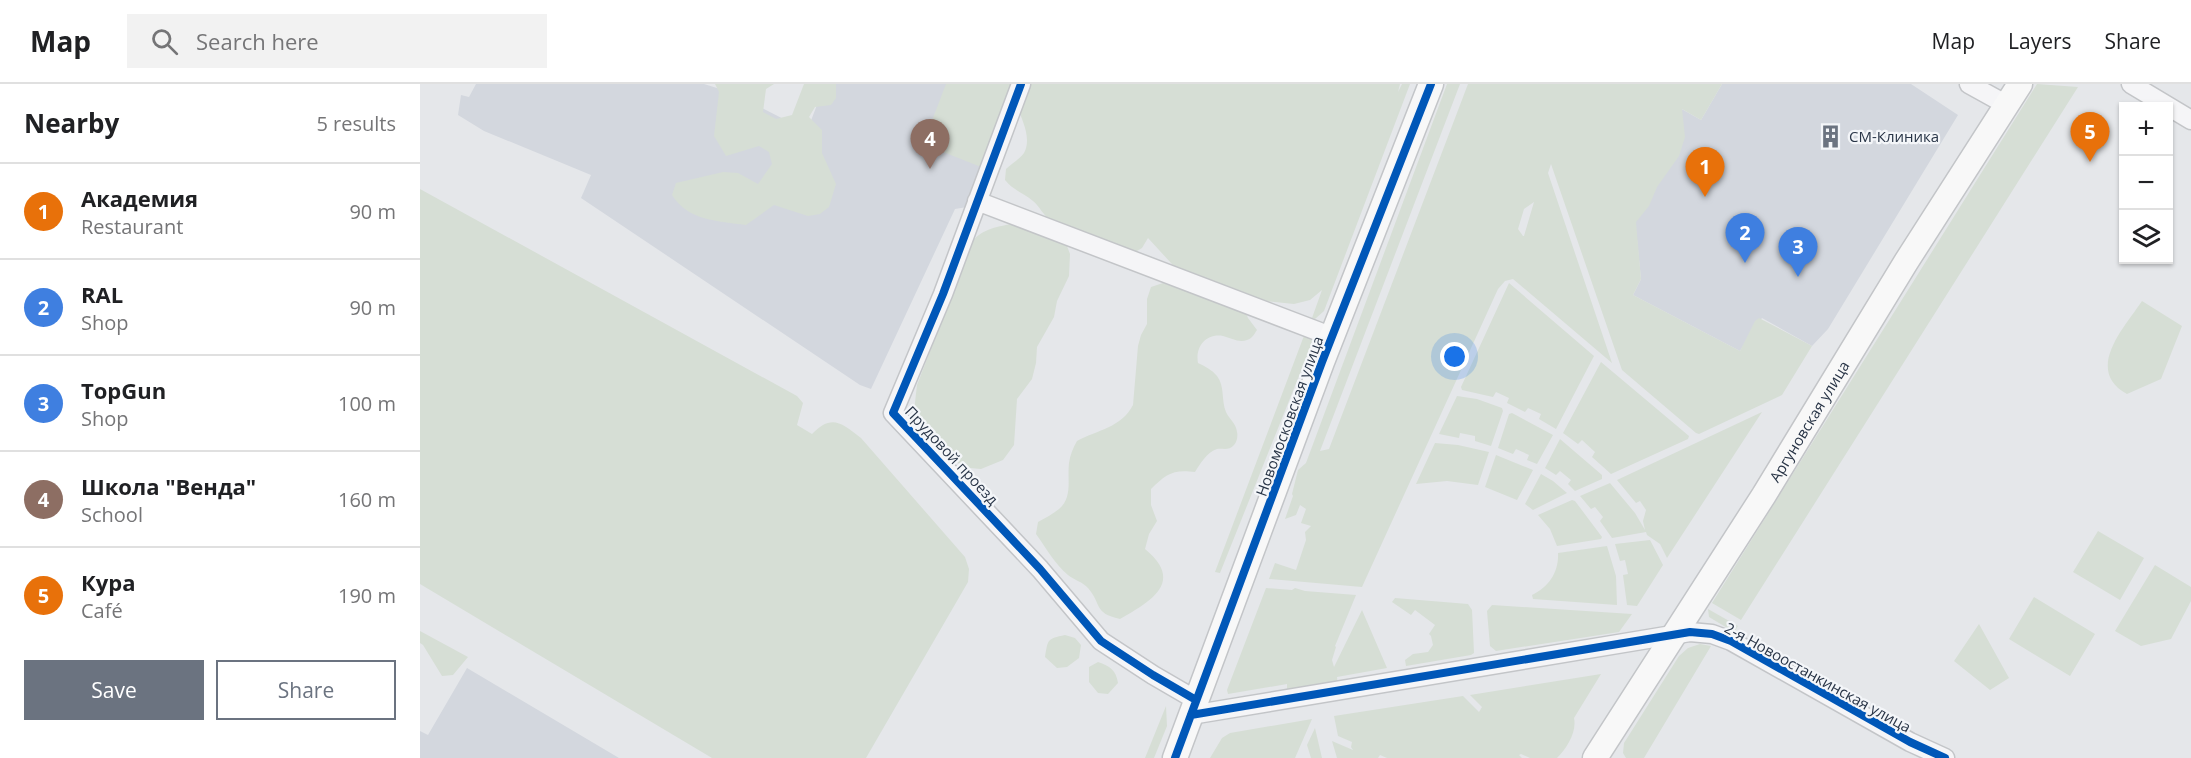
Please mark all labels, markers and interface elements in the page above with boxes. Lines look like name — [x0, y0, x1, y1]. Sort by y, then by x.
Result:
search box — [127, 14, 547, 68]
text: Map — [30, 22, 91, 60]
icon: search — [148, 25, 181, 58]
text: Search here — [196, 26, 319, 56]
text: Map — [1932, 27, 1975, 55]
text: Layers — [2008, 27, 2072, 55]
text: Share — [2105, 27, 2161, 55]
map controls — [2119, 102, 2173, 264]
button: + — [2119, 102, 2173, 156]
text: Nearby — [24, 105, 119, 141]
text: 5 results — [316, 110, 396, 137]
pin: 5 — [2070, 112, 2110, 162]
pin: 4 — [910, 120, 950, 169]
building icon: СМ-Клиника — [1818, 123, 1844, 149]
place label: СМ-Клиника — [1849, 126, 1939, 146]
pin: 1 — [1686, 147, 1724, 197]
button: − — [2119, 156, 2173, 210]
text: Академия — [81, 183, 198, 213]
text: 1 — [38, 198, 49, 225]
text: 90 m — [349, 198, 396, 225]
button: layers — [2119, 210, 2173, 264]
text: Restaurant — [81, 213, 183, 240]
pin: 2 — [1726, 214, 1764, 263]
pin: 3 — [1778, 228, 1818, 277]
text: RAL — [81, 279, 123, 309]
text: 2 — [38, 294, 49, 321]
text: 90 m — [349, 294, 396, 321]
text: Shop — [81, 309, 129, 336]
street label: Новомосковская улица — [1251, 333, 1327, 499]
your location — [1440, 342, 1469, 371]
street label: Аргуновская улица — [1764, 357, 1854, 486]
text: TopGun — [81, 375, 166, 405]
text: 3 — [38, 390, 49, 417]
text: 100 m — [338, 390, 396, 417]
street label: Прудовой проезд — [901, 401, 1003, 509]
text: Shop — [81, 405, 129, 432]
text: Школа "Венда" — [81, 471, 256, 501]
text: 4 — [38, 486, 49, 513]
text: 160 m — [338, 486, 396, 513]
text: School — [81, 501, 143, 528]
text: Кура — [81, 567, 136, 597]
text: 5 — [38, 582, 49, 609]
text: 190 m — [338, 582, 396, 609]
text: Café — [81, 597, 123, 624]
street label: 2-я Новоостанкинская улица — [1721, 617, 1915, 737]
button: Save — [24, 660, 204, 720]
button: Share — [216, 660, 396, 720]

